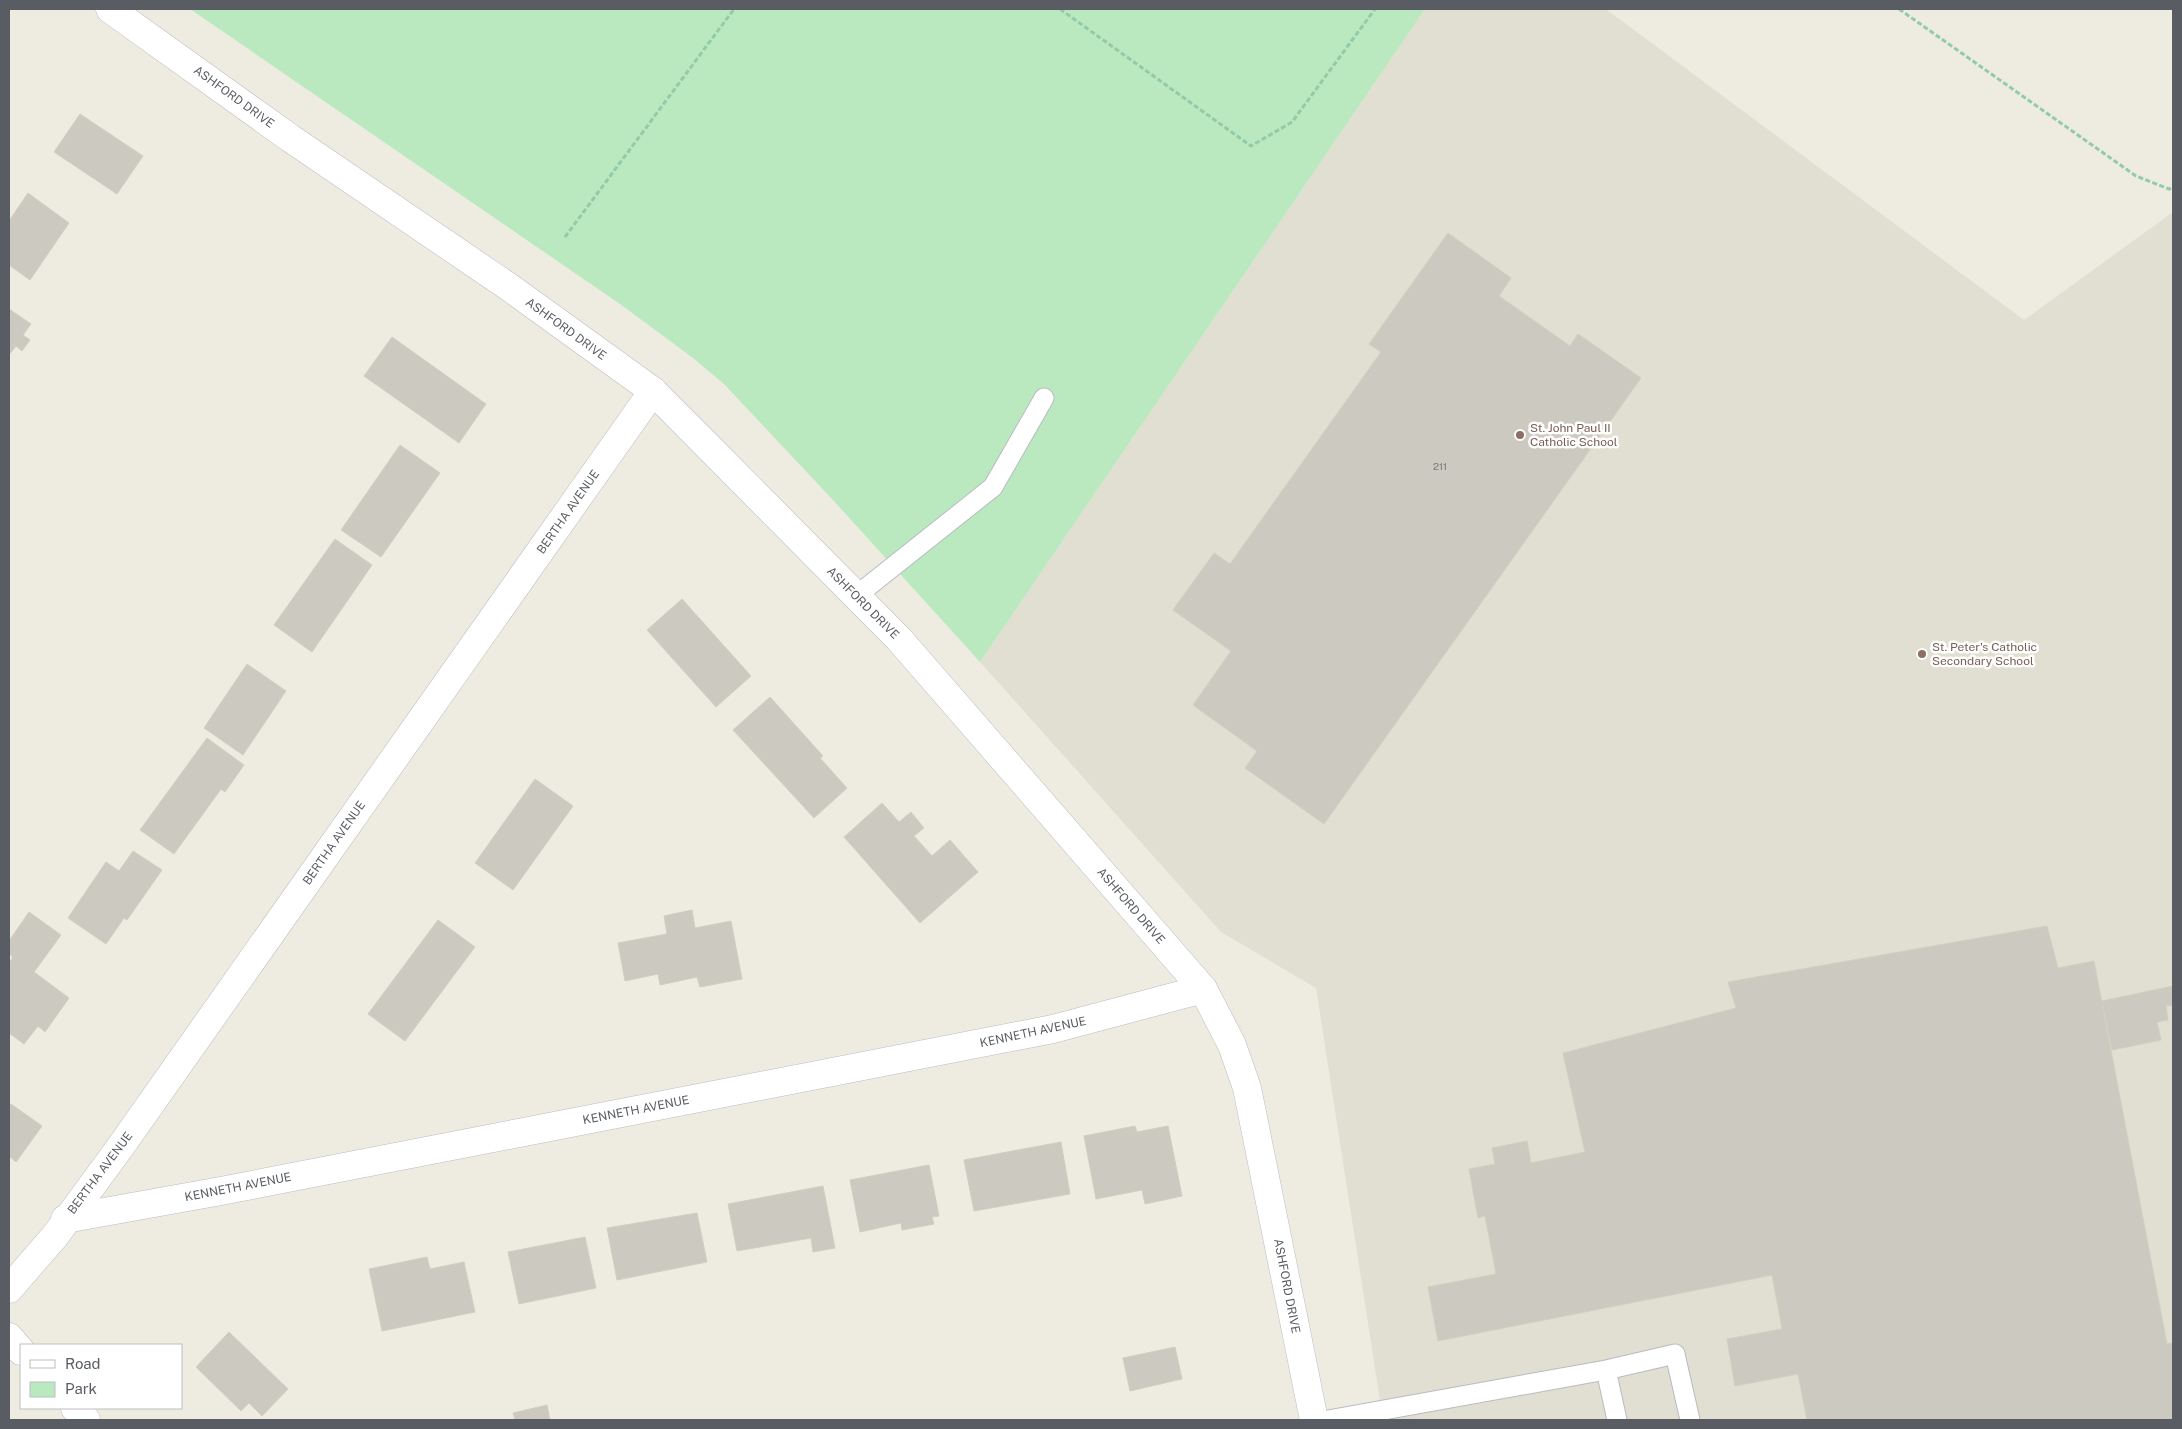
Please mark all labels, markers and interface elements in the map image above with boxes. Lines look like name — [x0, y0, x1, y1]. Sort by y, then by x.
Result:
street label: ASHFORD DRIVE — [191, 63, 277, 131]
street label: ASHFORD DRIVE — [523, 295, 609, 363]
place label: St. John Paul II Catholic School — [1530, 421, 1618, 449]
marker: St. John Paul II Catholic School — [1514, 429, 1526, 441]
house number: 211 — [1433, 460, 1447, 472]
street label: BERTHA AVENUE — [534, 467, 602, 557]
street label: ASHFORD DRIVE — [824, 564, 902, 642]
place label: St. Peter's Catholic Secondary School — [1932, 640, 2037, 668]
marker: St. Peter's Catholic Secondary School — [1916, 648, 1928, 660]
street label: BERTHA AVENUE — [300, 798, 368, 888]
street label: ASHFORD DRIVE — [1094, 865, 1168, 947]
street label: KENNETH AVENUE — [979, 1014, 1087, 1050]
street label: KENNETH AVENUE — [582, 1093, 690, 1127]
street label: BERTHA AVENUE — [65, 1129, 135, 1217]
street label: KENNETH AVENUE — [184, 1170, 292, 1204]
street label: ASHFORD DRIVE — [1271, 1237, 1303, 1335]
legend — [20, 1344, 182, 1409]
text: Road — [65, 1355, 101, 1372]
text: Park — [65, 1380, 97, 1397]

